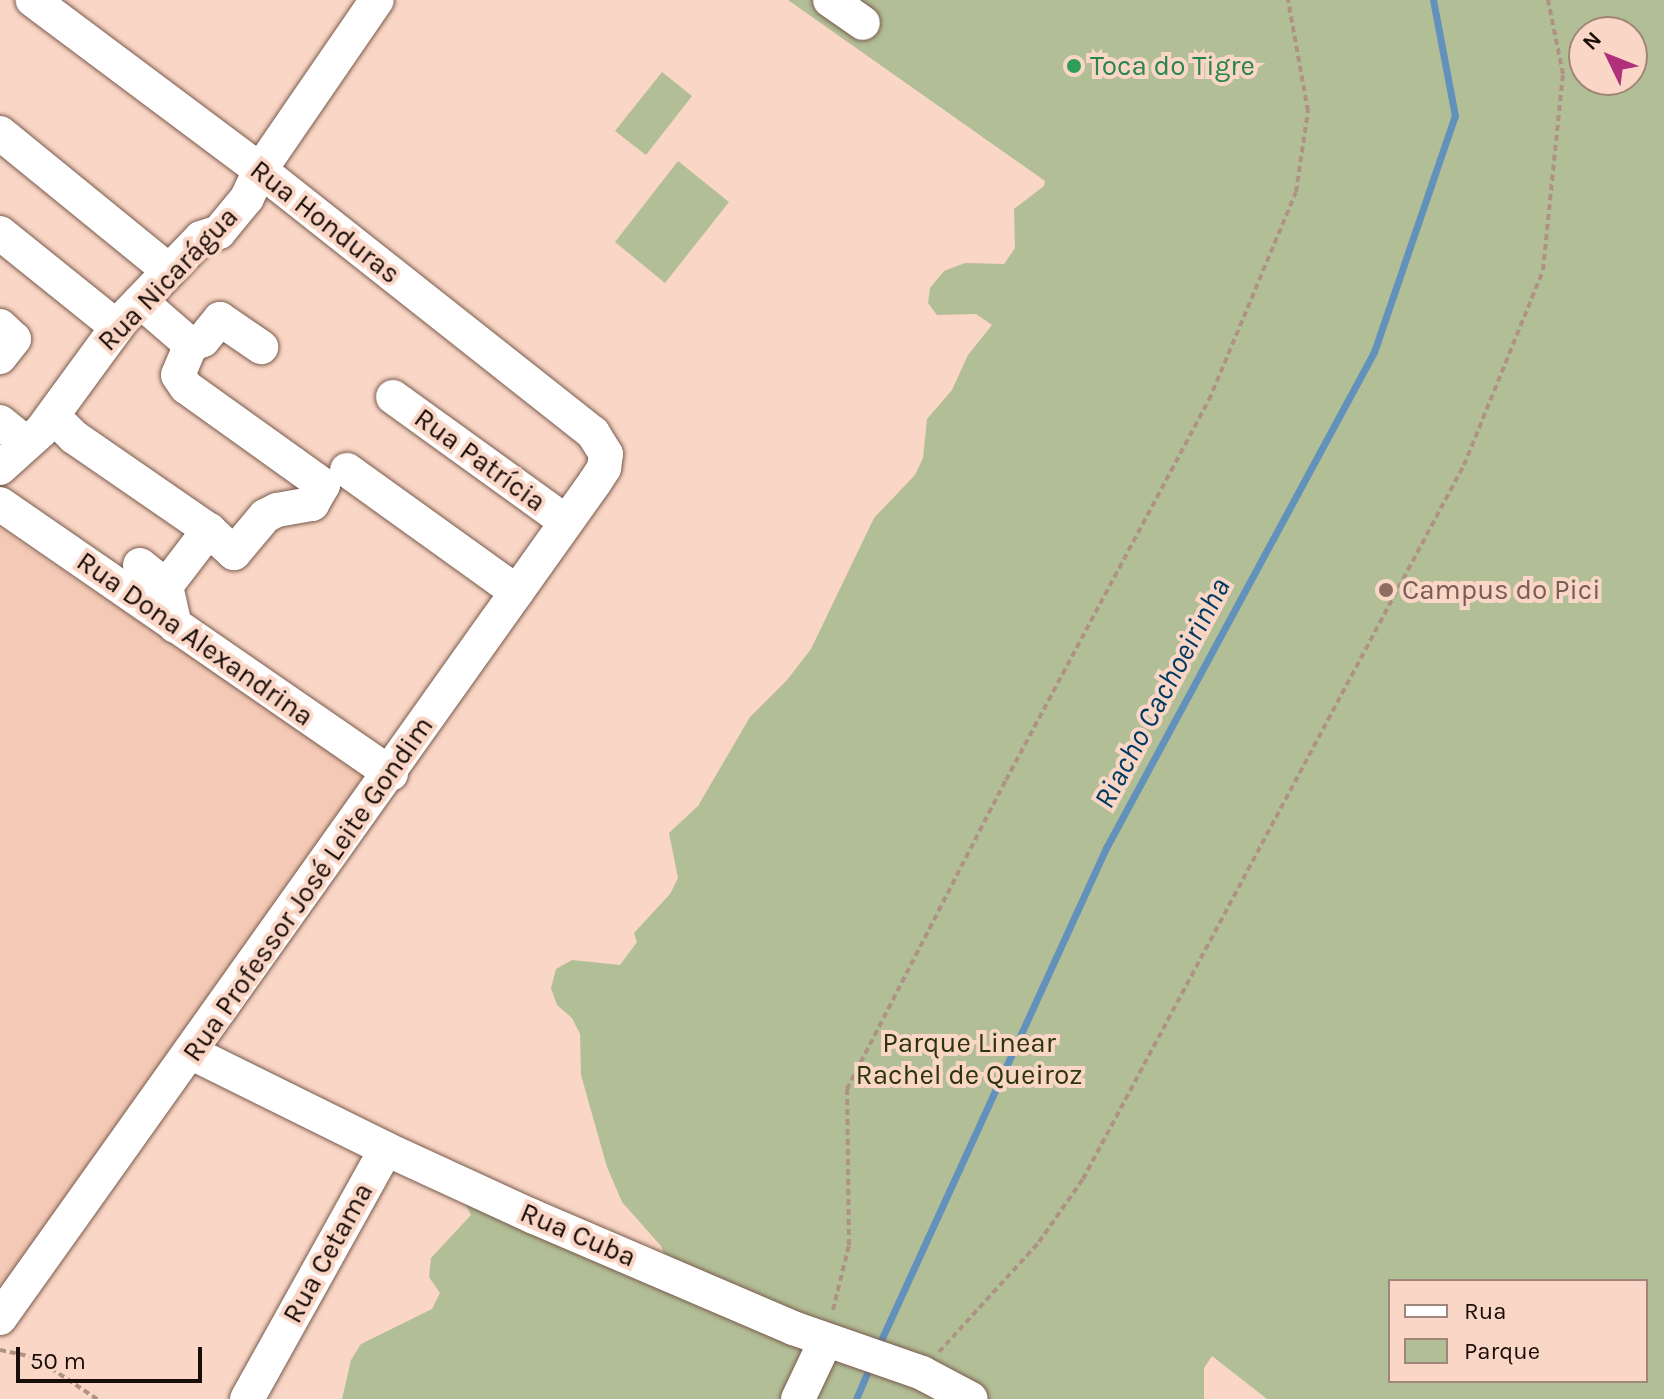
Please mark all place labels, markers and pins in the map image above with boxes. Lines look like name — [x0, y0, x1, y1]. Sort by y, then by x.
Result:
place label: Toca do Tigre — [1090, 49, 1255, 83]
marker: Toca do Tigre — [1065, 57, 1083, 75]
place label: Campus do Pici — [1402, 573, 1601, 607]
marker: Campus do Pici — [1377, 581, 1395, 599]

